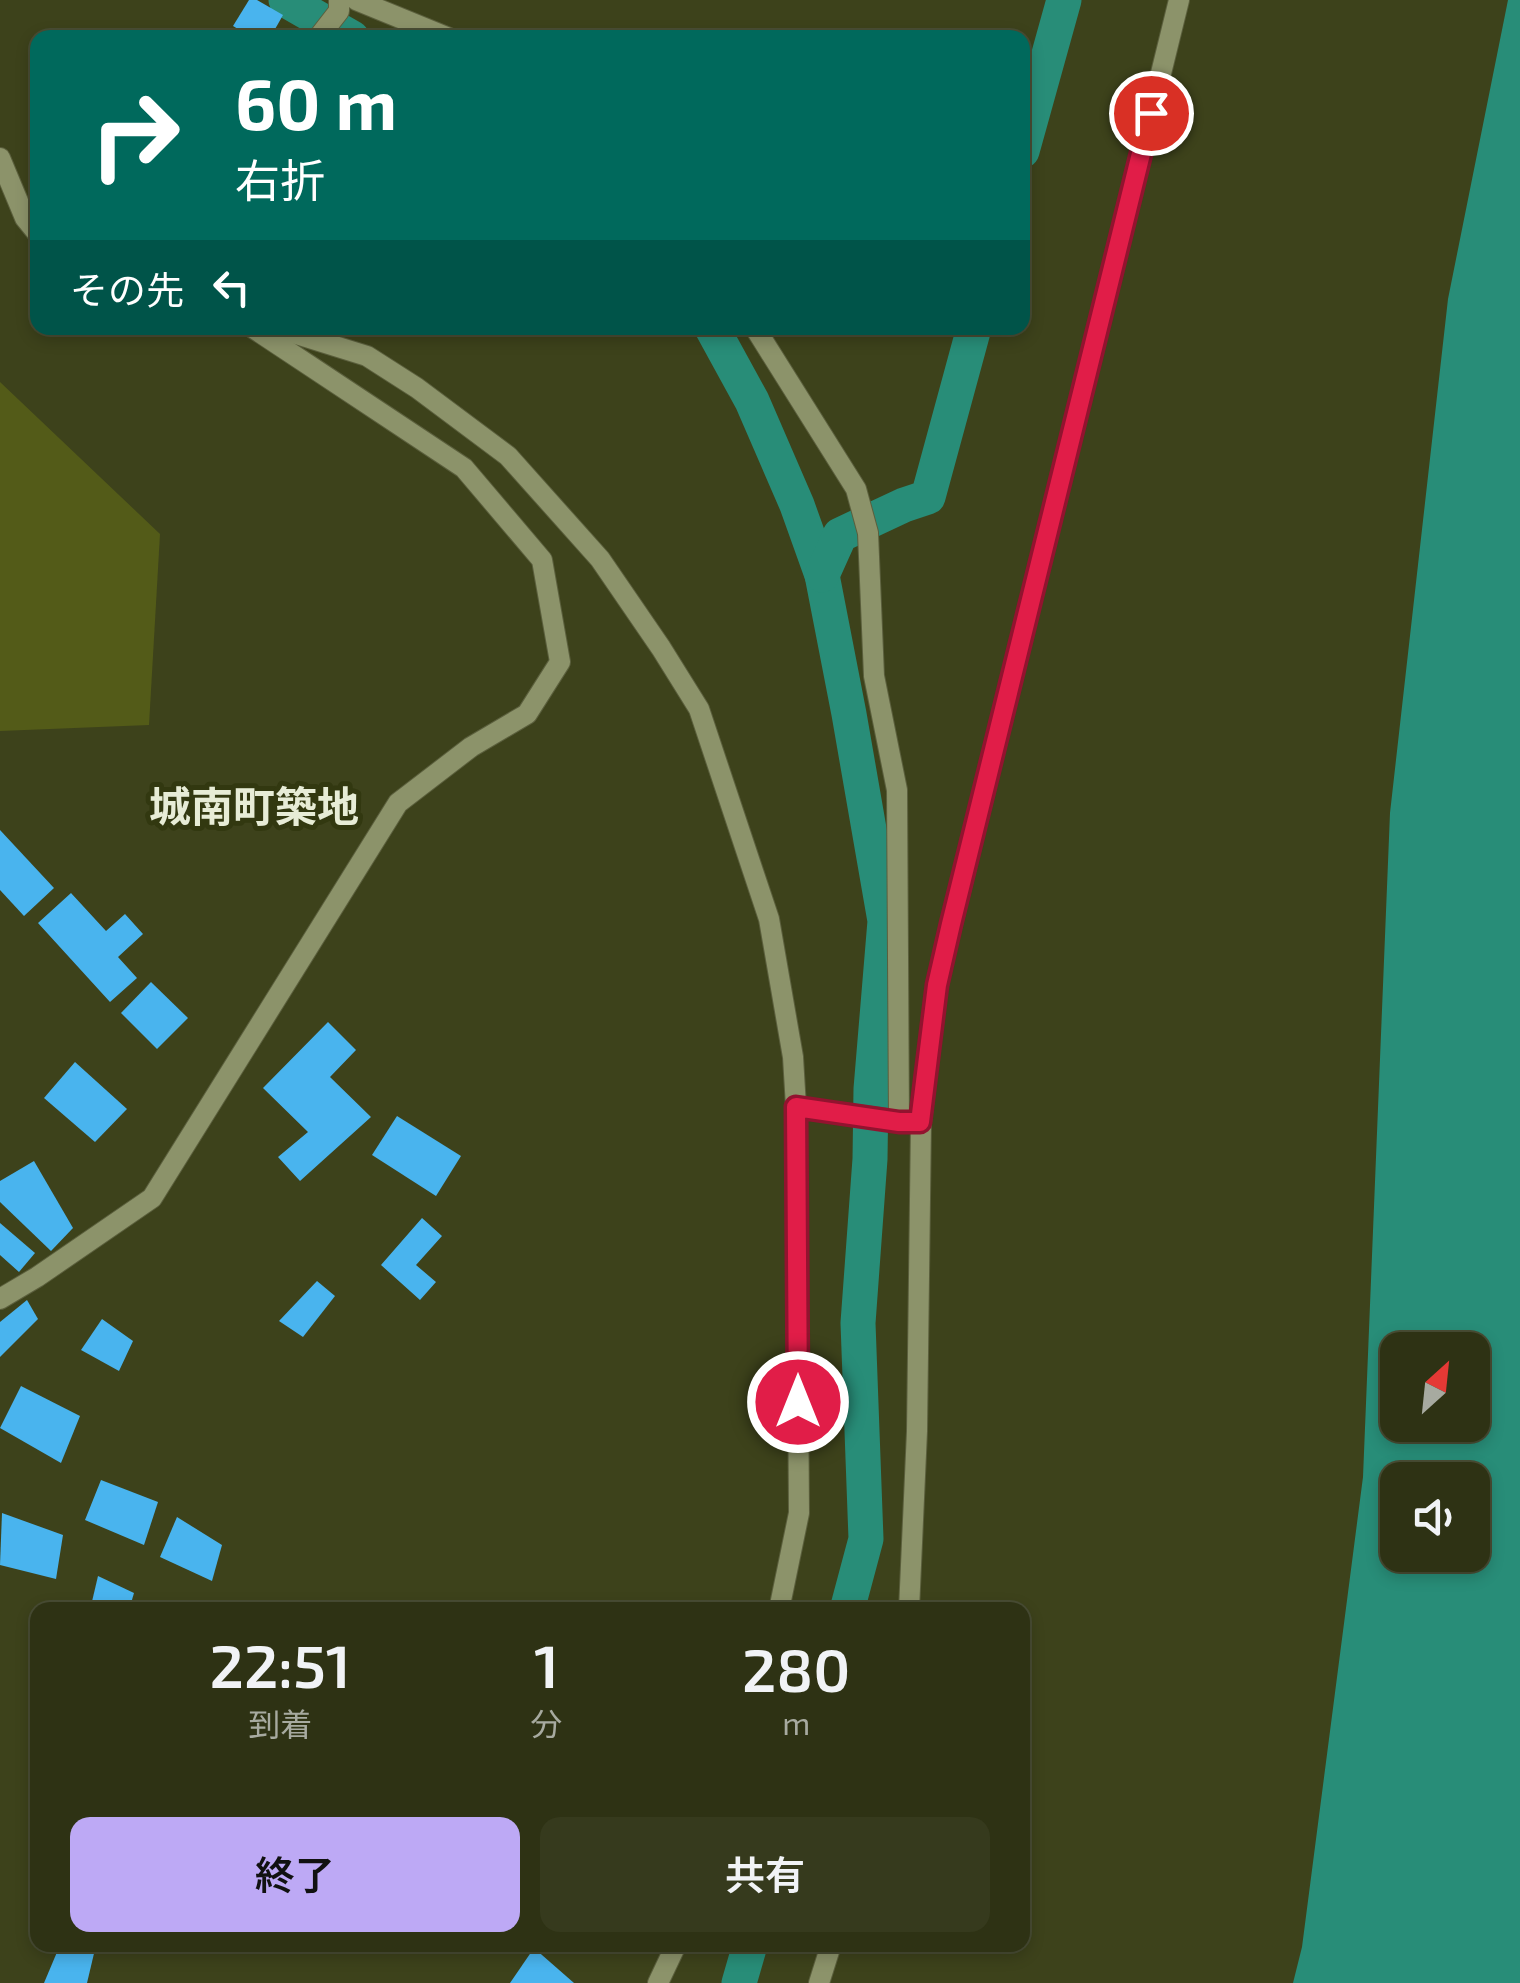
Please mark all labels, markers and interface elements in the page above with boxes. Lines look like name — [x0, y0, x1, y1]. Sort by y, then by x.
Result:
text: 60 m — [235, 60, 397, 144]
icon: right — [70, 70, 200, 200]
pin — [1109, 71, 1194, 156]
icon: arrive — [1124, 86, 1179, 141]
text: 右折 — [235, 152, 325, 206]
icon: left — [204, 260, 259, 315]
text: その先 — [70, 266, 184, 312]
district label: 城南町築地 — [149, 780, 359, 830]
north arrow — [1380, 1332, 1490, 1442]
map controls — [1380, 1332, 1490, 1572]
position arrow — [746, 1350, 850, 1454]
button: sound — [1380, 1462, 1490, 1572]
text: 22:51 — [210, 1628, 351, 1700]
text: 1 — [534, 1628, 559, 1700]
text: 280 — [742, 1632, 850, 1704]
text: m — [782, 1703, 810, 1741]
text: 到着 — [248, 1704, 312, 1742]
text: 分 — [530, 1704, 562, 1742]
button: 終了 — [70, 1817, 520, 1932]
button: 共有 — [540, 1817, 990, 1932]

